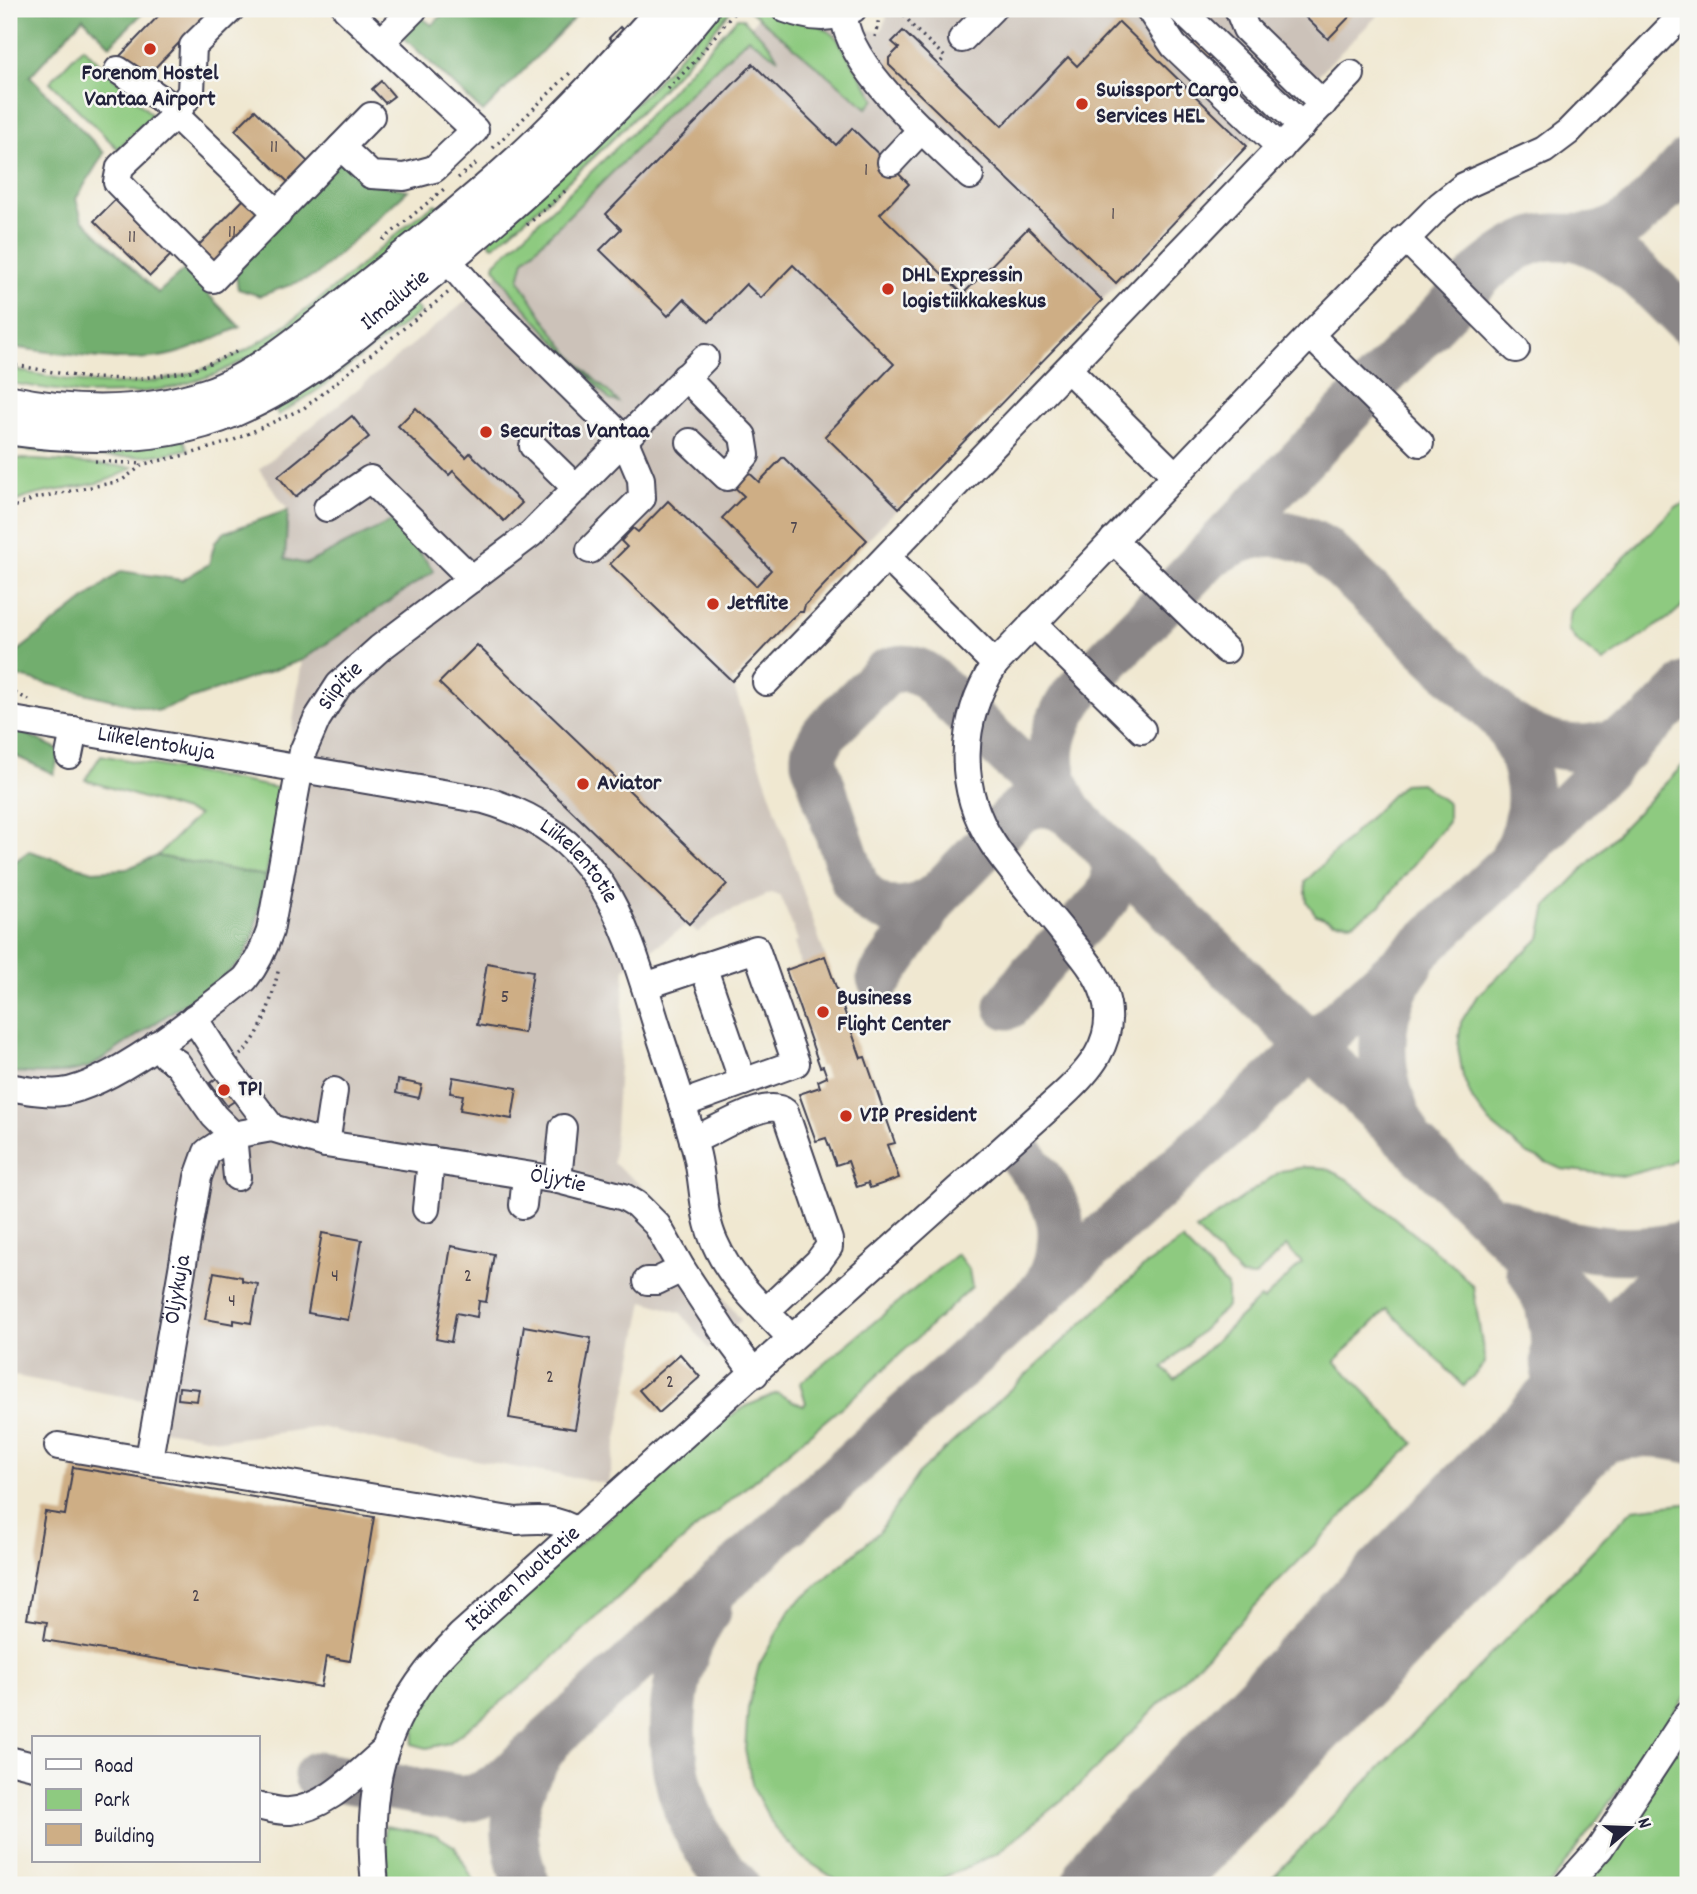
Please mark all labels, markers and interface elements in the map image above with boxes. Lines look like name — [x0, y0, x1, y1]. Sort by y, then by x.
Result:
marker: Forenom Hostel Vantaa Airport — [142, 41, 158, 57]
place label: Forenom Hostel Vantaa Airport — [82, 58, 219, 117]
place label: Swissport Cargo Services HEL — [1096, 75, 1239, 134]
marker: Swissport Cargo Services HEL — [1074, 96, 1090, 112]
house number: 11 — [270, 135, 278, 162]
house number: 1 — [864, 158, 868, 185]
house number: 1 — [1111, 202, 1115, 229]
house number: 11 — [228, 220, 236, 247]
house number: 11 — [128, 225, 136, 252]
place label: DHL Expressin logistiikkakeskus — [902, 260, 1047, 319]
street label: Ilmailutie — [354, 262, 437, 340]
marker: DHL Expressin logistiikkakeskus — [880, 281, 896, 297]
place label: Securitas Vantaa — [500, 416, 650, 449]
marker: Securitas Vantaa — [478, 424, 494, 440]
house number: 7 — [790, 516, 798, 543]
place label: Jetflite — [727, 588, 788, 621]
marker: Jetflite — [705, 596, 721, 612]
street label: Siipitie — [310, 654, 371, 718]
street label: Liikelentokuja — [95, 718, 218, 771]
place label: Aviator — [597, 768, 662, 801]
marker: Aviator — [575, 776, 591, 792]
street label: Liikelentotie — [532, 811, 626, 910]
place label: Business Flight Center — [837, 983, 951, 1042]
house number: 5 — [501, 985, 509, 1012]
marker: Business Flight Center — [815, 1004, 831, 1020]
place label: TP1 — [238, 1074, 263, 1107]
marker: TP1 — [216, 1082, 232, 1098]
place label: VIP President — [860, 1100, 977, 1133]
marker: VIP President — [838, 1108, 854, 1124]
street label: Öljytie — [528, 1159, 589, 1203]
street label: Öljykuja — [156, 1251, 201, 1327]
house number: 4 — [331, 1264, 339, 1291]
house number: 2 — [464, 1264, 472, 1291]
house number: 4 — [228, 1289, 236, 1316]
house number: 2 — [546, 1365, 554, 1392]
house number: 2 — [666, 1370, 674, 1397]
street label: Itäinen huoltotie — [458, 1518, 588, 1640]
house number: 2 — [192, 1584, 200, 1611]
legend — [32, 1736, 259, 1862]
text: Road — [94, 1753, 133, 1783]
text: Park — [94, 1787, 130, 1817]
north arrow — [1596, 1792, 1666, 1862]
text: N — [1628, 1815, 1657, 1832]
text: Building — [94, 1823, 154, 1853]

